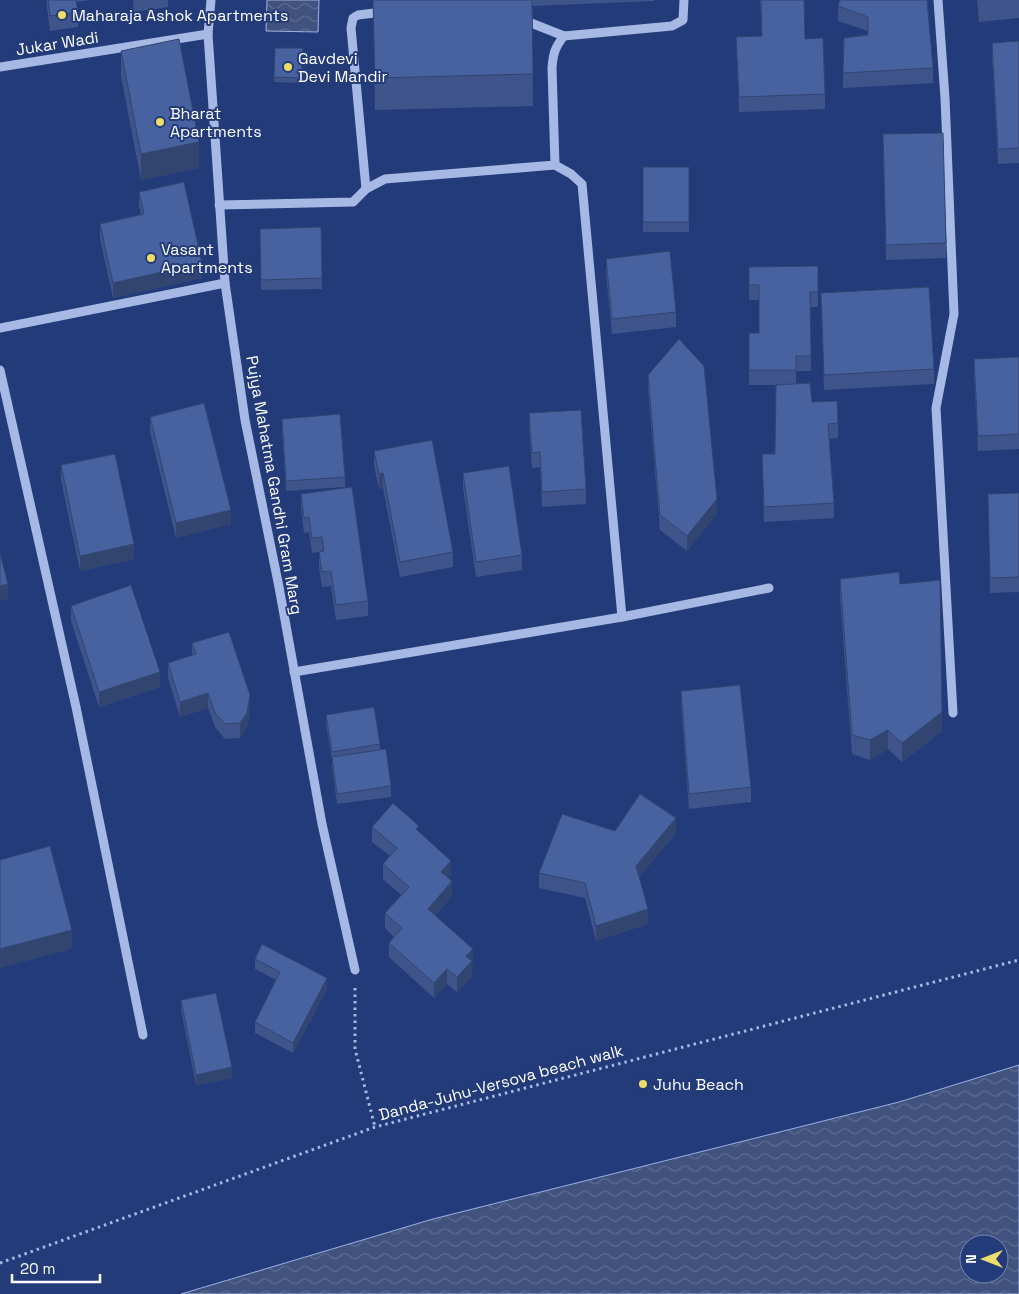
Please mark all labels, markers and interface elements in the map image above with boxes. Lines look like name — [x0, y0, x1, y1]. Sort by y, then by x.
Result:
place label: Maharaja Ashok Apartments — [72, 5, 288, 26]
marker: Maharaja Ashok Apartments — [56, 9, 68, 21]
street label: Jukar Wadi — [14, 27, 100, 60]
place label: Gavdevi Devi Mandir — [298, 48, 388, 87]
marker: Gavdevi Devi Mandir — [282, 61, 294, 73]
place label: Bharat Apartments — [170, 103, 262, 142]
marker: Bharat Apartments — [154, 116, 166, 128]
place label: Vasant Apartments — [161, 239, 253, 278]
marker: Vasant Apartments — [145, 252, 157, 264]
street label: Pujya Mahatma Gandhi Gram Marg — [241, 354, 308, 616]
street label: Danda-Juhu-Versova beach walk — [377, 1040, 626, 1125]
place label: Juhu Beach — [653, 1074, 744, 1095]
marker: Juhu Beach — [637, 1078, 649, 1090]
north arrow — [959, 1234, 1009, 1284]
scale bar — [12, 1252, 100, 1284]
text: N — [962, 1254, 980, 1264]
text: 20 m — [20, 1259, 55, 1278]

